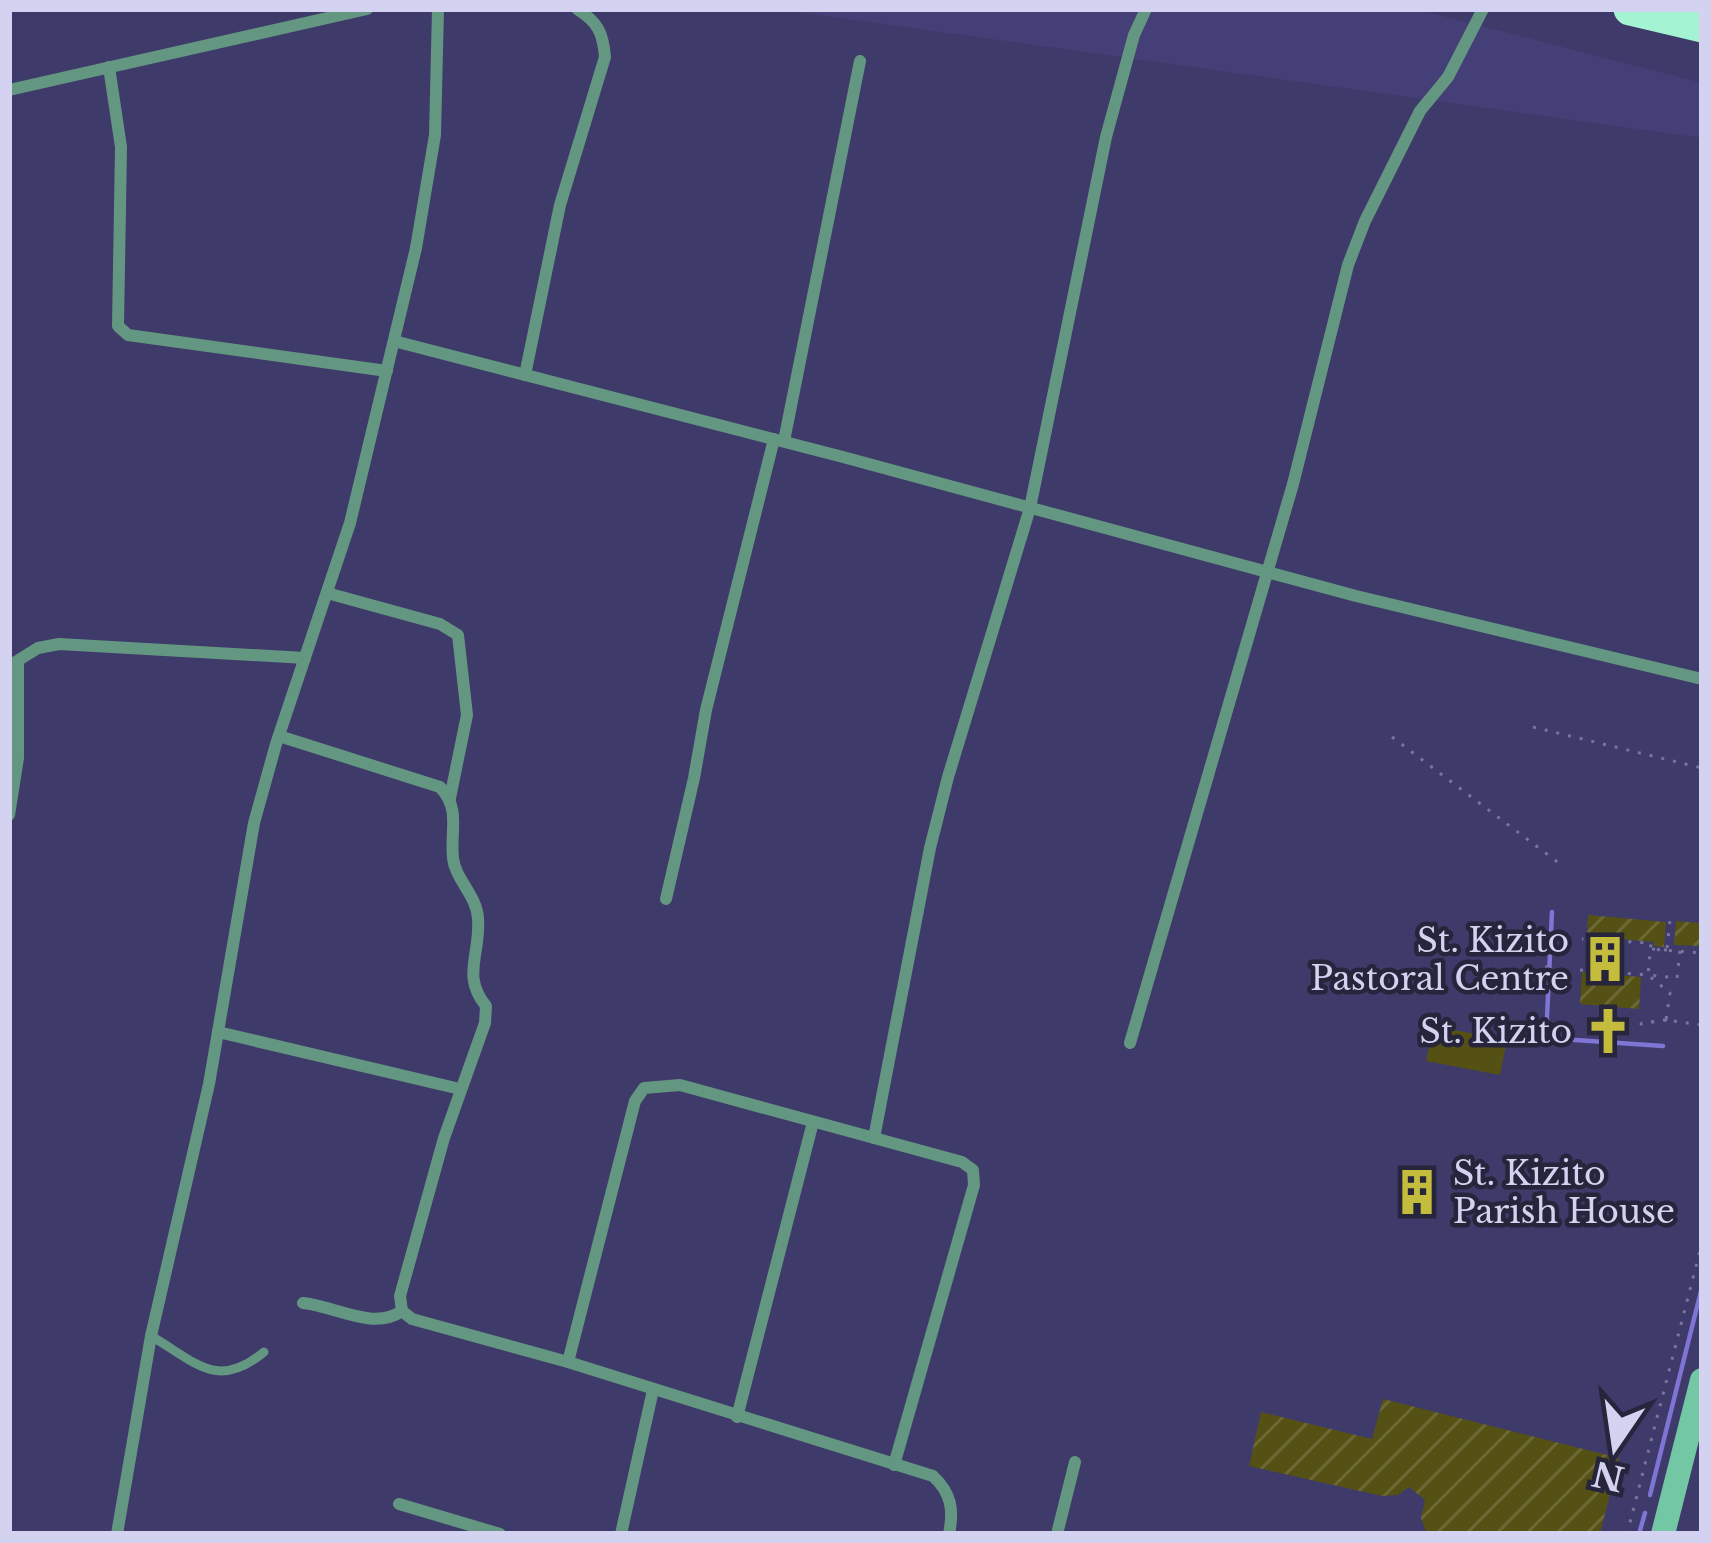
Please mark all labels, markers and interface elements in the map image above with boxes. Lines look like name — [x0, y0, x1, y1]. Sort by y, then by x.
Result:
place label: St. Kizito Pastoral Centre — [1310, 920, 1569, 999]
building icon: St. Kizito Pastoral Centre — [1580, 934, 1630, 984]
church icon: St. Kizito — [1583, 1006, 1633, 1056]
place label: St. Kizito — [1420, 1011, 1572, 1052]
place label: St. Kizito Parish House — [1453, 1153, 1675, 1232]
building icon: St. Kizito Parish House — [1392, 1167, 1442, 1217]
north arrow — [1555, 1387, 1675, 1507]
text: N — [1589, 1452, 1628, 1499]

